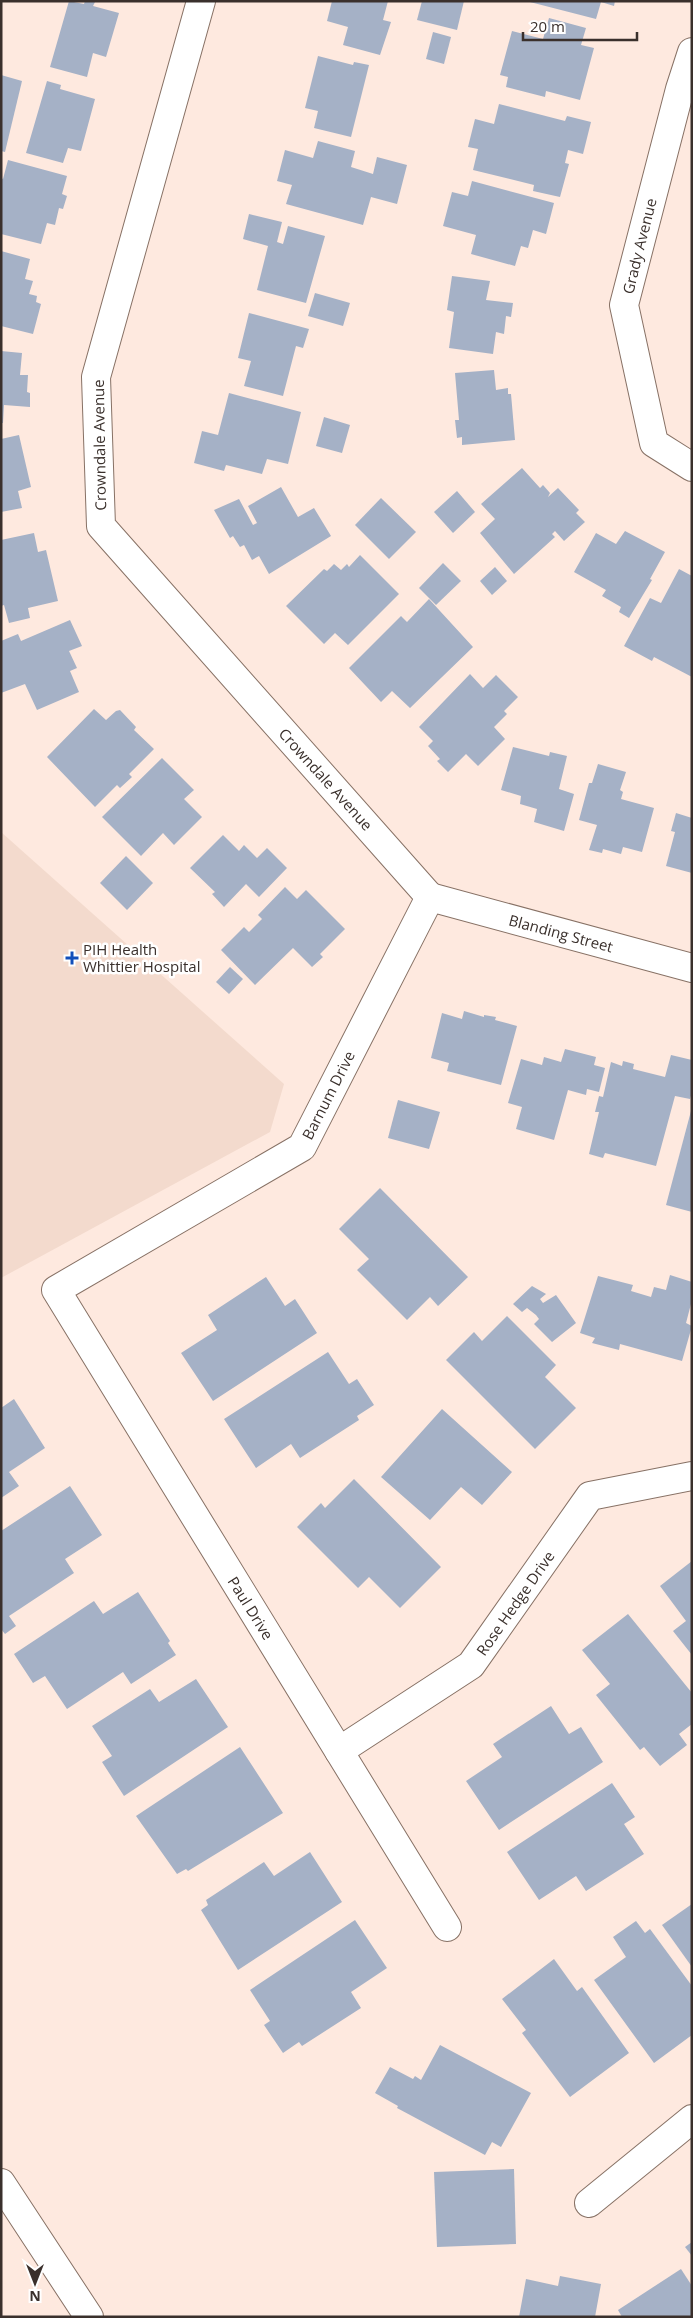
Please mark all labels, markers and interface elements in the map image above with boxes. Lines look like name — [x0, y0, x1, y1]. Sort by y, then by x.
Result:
scale bar — [523, 10, 637, 42]
text: 20 m — [530, 16, 565, 36]
street label: Grady Avenue — [617, 196, 661, 296]
street label: Crowndale Avenue — [88, 379, 110, 511]
street label: Crowndale Avenue — [275, 724, 377, 834]
street label: Blanding Street — [507, 909, 615, 957]
place label: PIH Health Whittier Hospital — [83, 939, 200, 976]
marker: PIH Health Whittier Hospital — [65, 951, 79, 965]
street label: Barnum Drive — [297, 1047, 359, 1143]
street label: Rose Hedge Drive — [471, 1547, 559, 1659]
street label: Paul Drive — [224, 1573, 278, 1643]
north arrow — [10, 2258, 60, 2308]
text: N — [29, 2287, 41, 2306]

